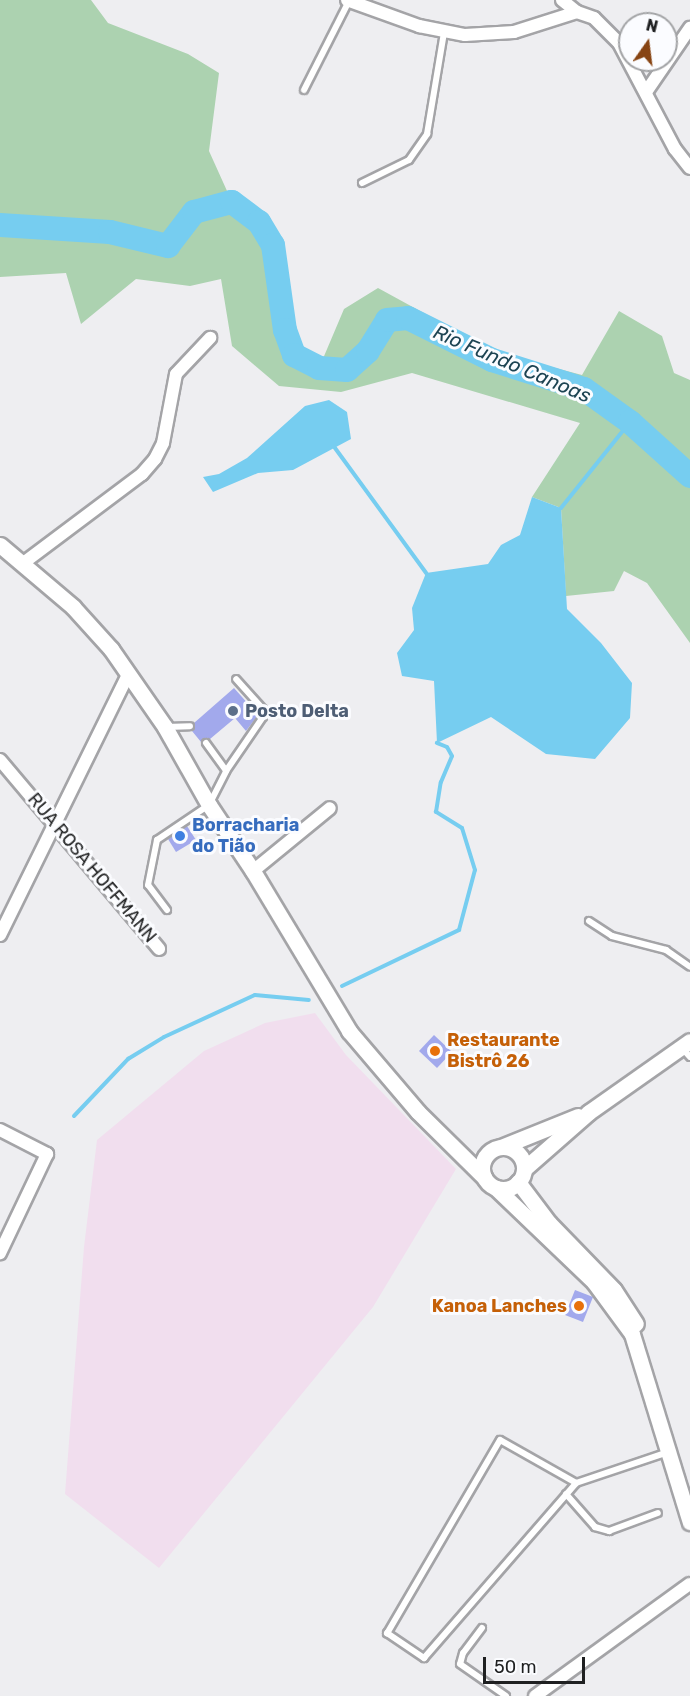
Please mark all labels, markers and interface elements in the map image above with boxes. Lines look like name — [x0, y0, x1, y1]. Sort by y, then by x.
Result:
north arrow — [618, 12, 678, 72]
text: N — [644, 15, 660, 37]
water label: Rio Fundo Canoas — [430, 320, 594, 408]
place label: Posto Delta — [245, 700, 349, 722]
marker: Posto Delta — [226, 704, 240, 718]
street label: RUA ROSA HOFFMANN — [23, 788, 161, 948]
place label: Borracharia do Tião — [192, 815, 299, 858]
marker: Borracharia do Tião — [173, 829, 187, 843]
place label: Restaurante Bistrô 26 — [447, 1030, 560, 1072]
marker: Restaurante Bistrô 26 — [428, 1044, 442, 1058]
place label: Kanoa Lanches — [432, 1295, 567, 1317]
marker: Kanoa Lanches — [572, 1299, 586, 1313]
scale bar — [486, 1645, 588, 1683]
text: 50 m — [494, 1656, 537, 1678]

